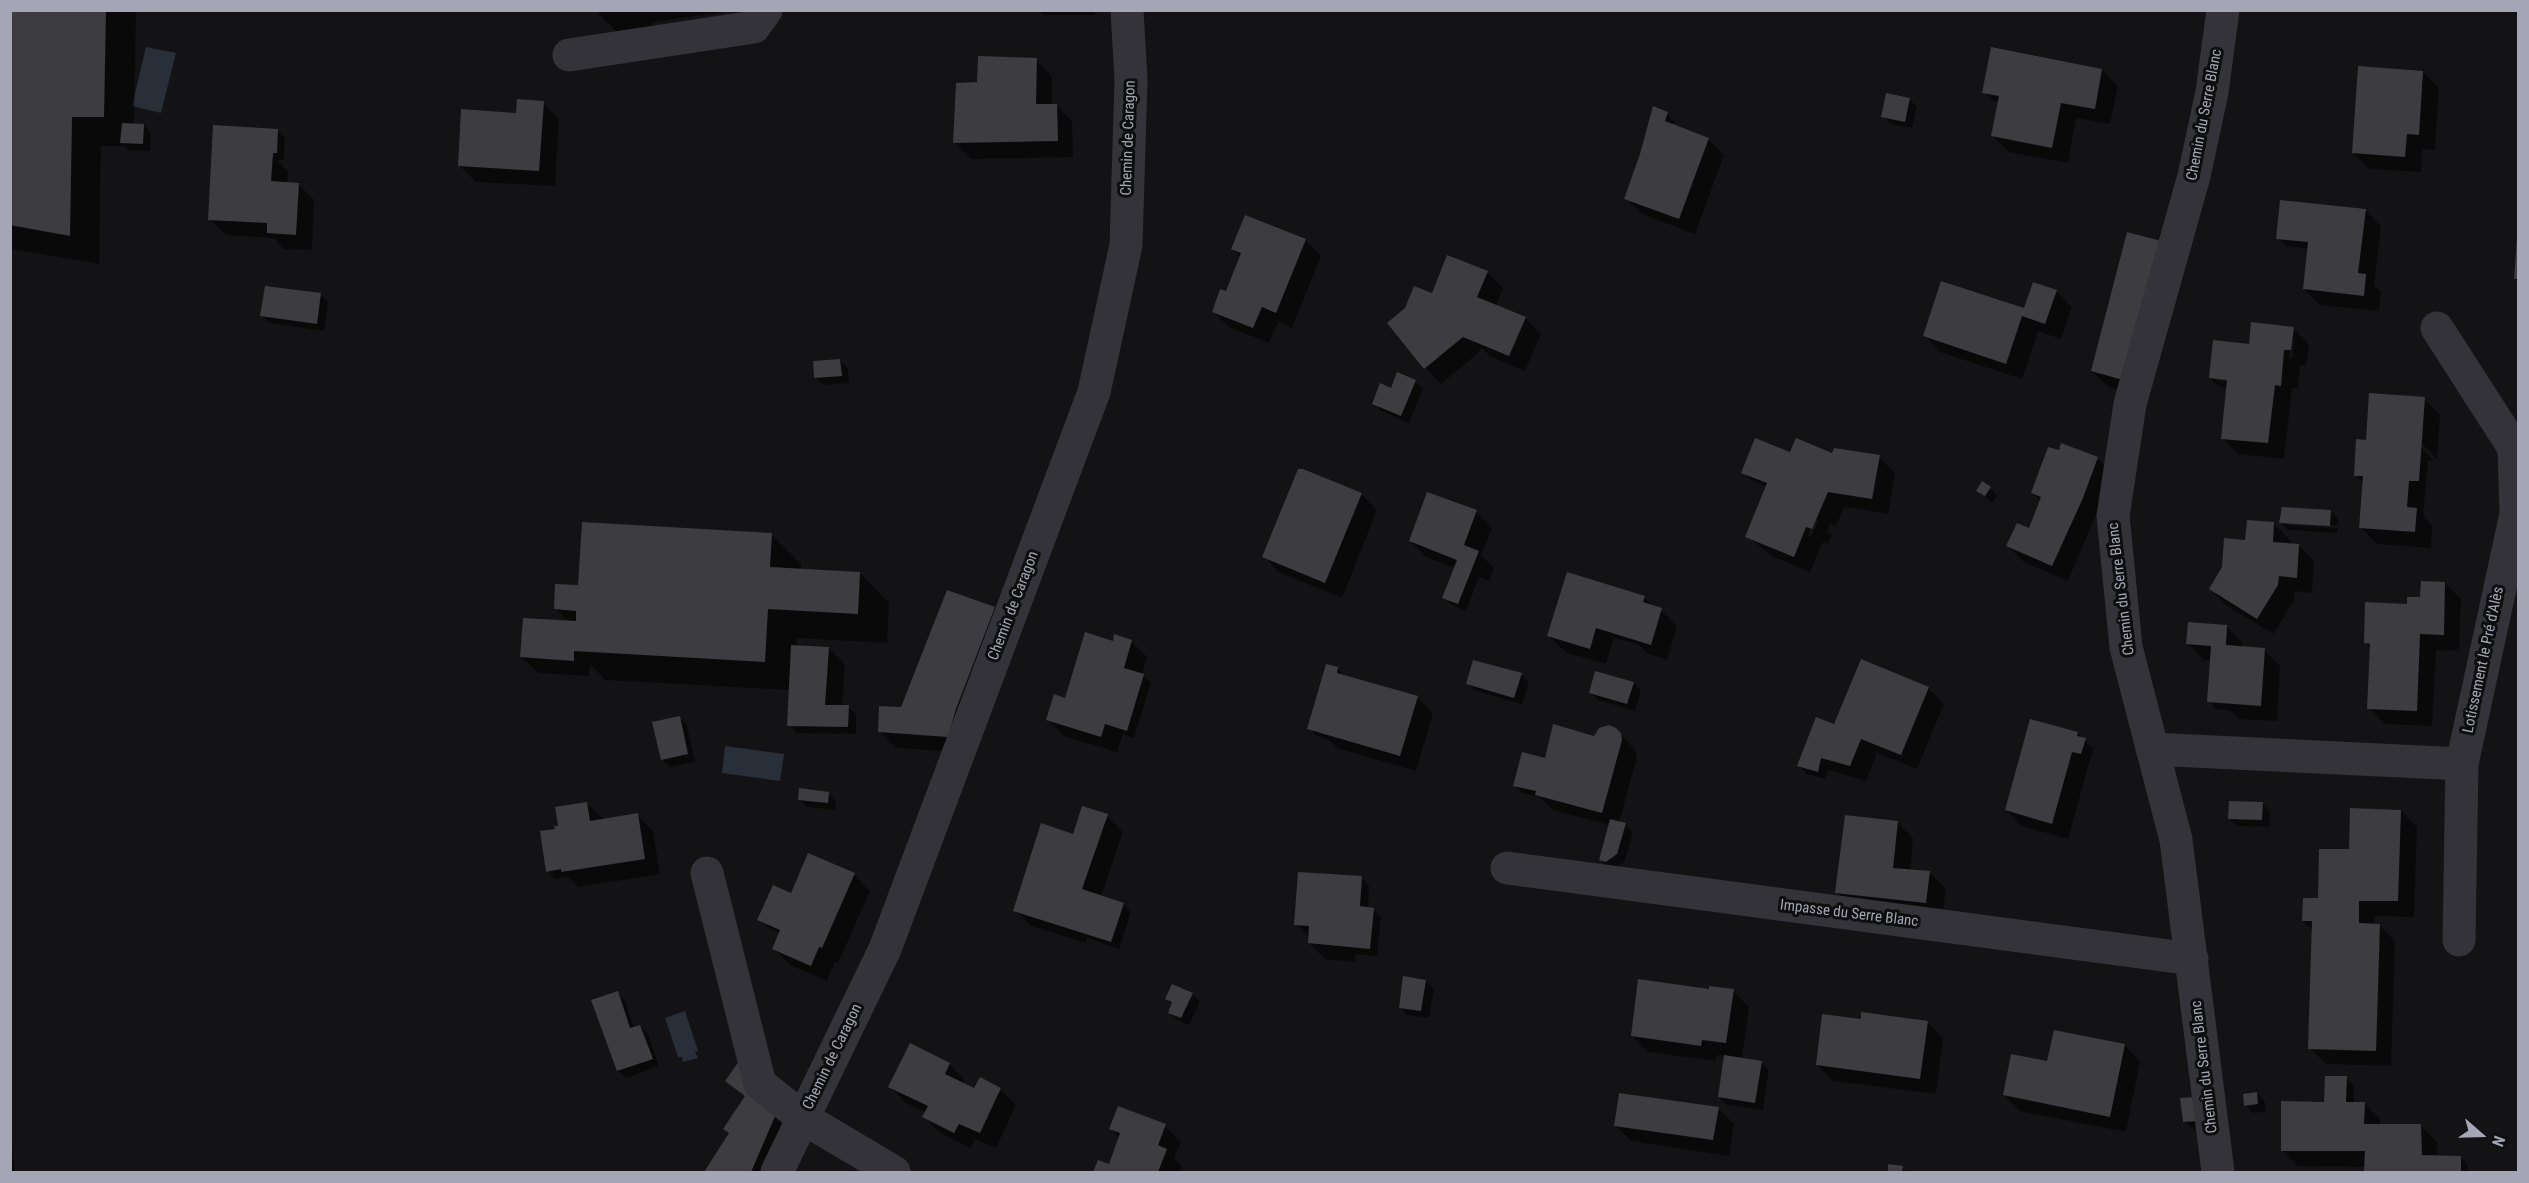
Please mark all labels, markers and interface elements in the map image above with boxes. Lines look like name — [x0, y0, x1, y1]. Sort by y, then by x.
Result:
street label: Chemin du Serre Blanc — [2183, 48, 2227, 182]
street label: Chemin de Caragon — [1118, 80, 1140, 196]
street label: Chemin du Serre Blanc — [2105, 522, 2139, 656]
street label: Chemin de Caragon — [985, 549, 1043, 663]
street label: Lotissement le Pré d'Alès — [2460, 585, 2508, 735]
street label: Impasse du Serre Blanc — [1779, 897, 1919, 931]
street label: Chemin du Serre Blanc — [2188, 1000, 2222, 1134]
street label: Chemin de Caragon — [800, 1001, 866, 1113]
north arrow — [2451, 1105, 2511, 1165]
text: N — [2488, 1133, 2509, 1149]

